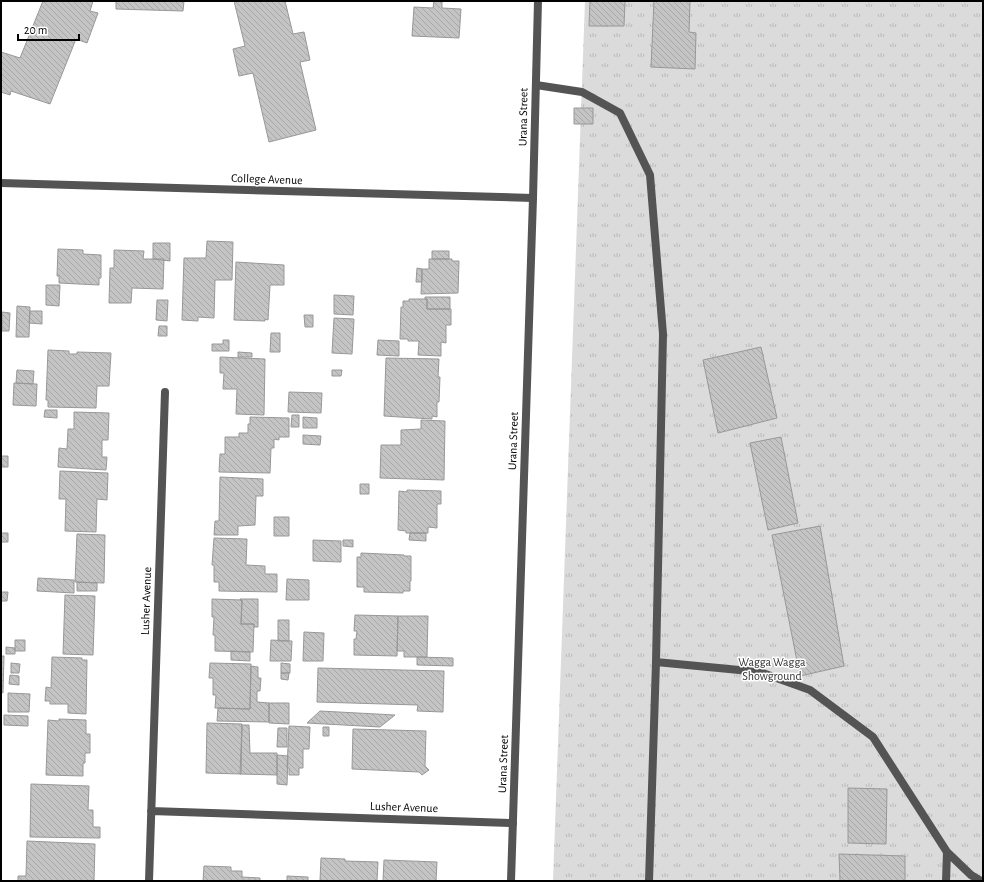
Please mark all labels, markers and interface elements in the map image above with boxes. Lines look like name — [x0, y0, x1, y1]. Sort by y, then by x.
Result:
scale bar — [18, 16, 79, 42]
text: 20 m — [24, 24, 47, 36]
street label: Urana Street — [516, 88, 530, 146]
street label: College Avenue — [231, 172, 303, 186]
street label: Urana Street — [506, 411, 520, 470]
street label: Lusher Avenue — [139, 567, 153, 635]
park label: Wagga Wagga Showground — [738, 656, 806, 682]
street label: Urana Street — [496, 734, 510, 793]
street label: Lusher Avenue — [370, 800, 438, 814]

